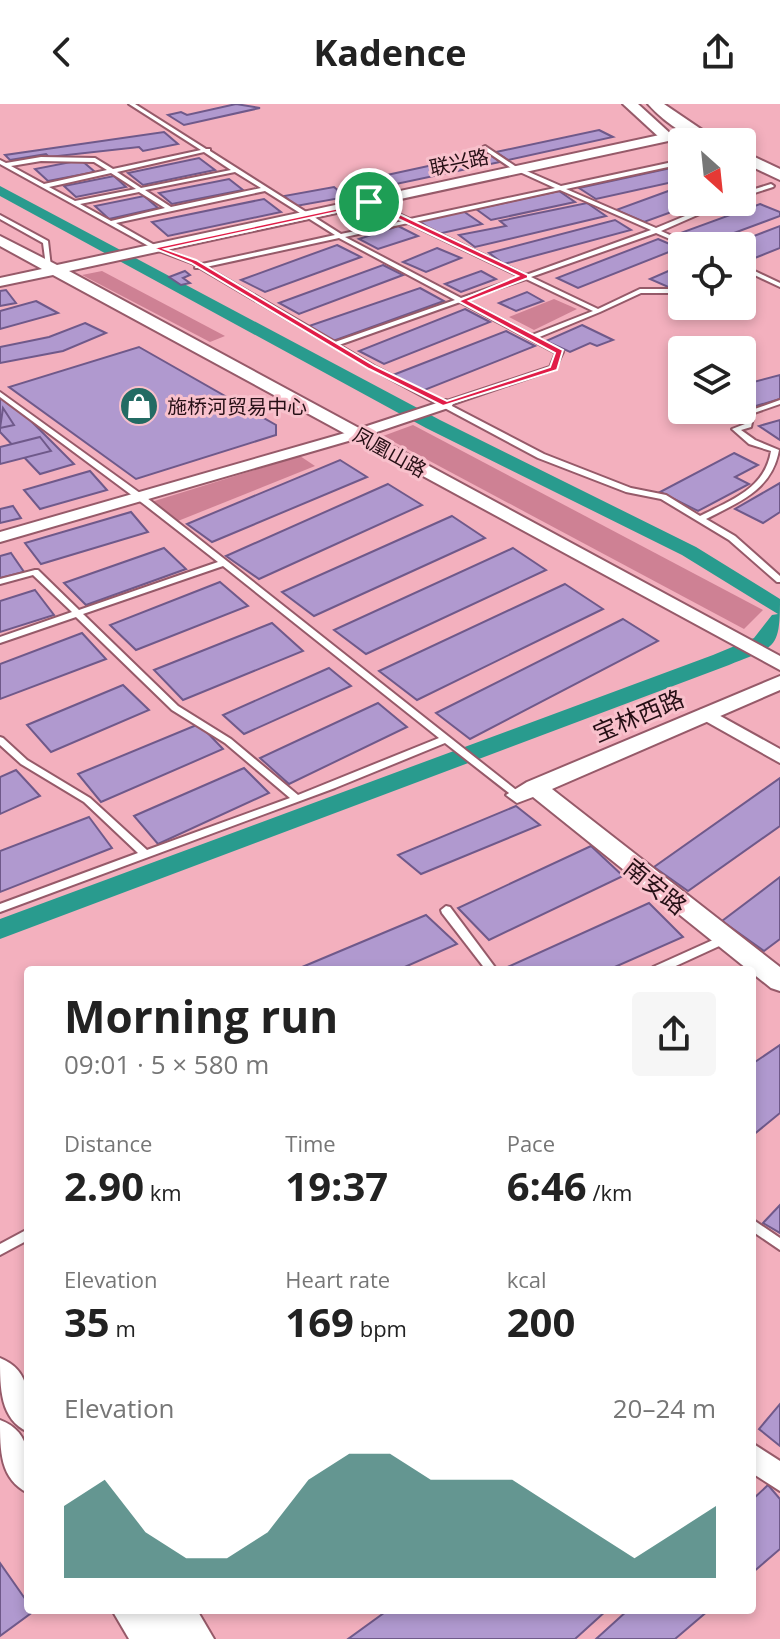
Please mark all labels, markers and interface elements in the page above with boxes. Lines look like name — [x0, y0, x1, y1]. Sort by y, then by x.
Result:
text: Kadence — [313, 28, 467, 77]
icon: back — [40, 30, 84, 74]
icon: share — [696, 30, 740, 74]
north arrow — [668, 128, 756, 216]
map controls — [668, 128, 756, 424]
street label: 联兴路 — [427, 143, 491, 181]
pin — [335, 168, 403, 236]
icon: arrive — [347, 180, 391, 224]
button: locate — [668, 232, 756, 320]
button: layers — [668, 336, 756, 424]
shop icon: 施桥河贸易中心 — [118, 385, 160, 427]
place label: 施桥河贸易中心 — [167, 393, 307, 420]
street label: 凤凰山路 — [348, 421, 432, 483]
street label: 宝林西路 — [587, 681, 689, 749]
street label: 南安路 — [618, 851, 694, 921]
text: Morning run — [64, 986, 338, 1046]
button: share — [632, 992, 716, 1076]
text: 09:01 · 5 × 580 m — [64, 1046, 269, 1082]
text: Distance — [64, 1128, 152, 1158]
text: Time — [285, 1128, 336, 1158]
text: Pace — [507, 1128, 555, 1158]
text: 2.90 — [64, 1158, 144, 1213]
text: 19:37 — [285, 1158, 388, 1213]
text: 6:46 — [507, 1158, 587, 1213]
text: km — [144, 1177, 182, 1207]
text: /km — [587, 1177, 632, 1207]
text: Elevation — [64, 1264, 157, 1294]
text: Heart rate — [285, 1264, 390, 1294]
text: kcal — [507, 1264, 547, 1294]
text: 35 — [64, 1294, 110, 1349]
text: 169 — [285, 1294, 354, 1349]
text: 200 — [507, 1294, 575, 1349]
text: m — [110, 1313, 136, 1343]
text: bpm — [354, 1313, 407, 1343]
text: Elevation — [64, 1390, 174, 1426]
text: 20–24 m — [613, 1390, 716, 1426]

